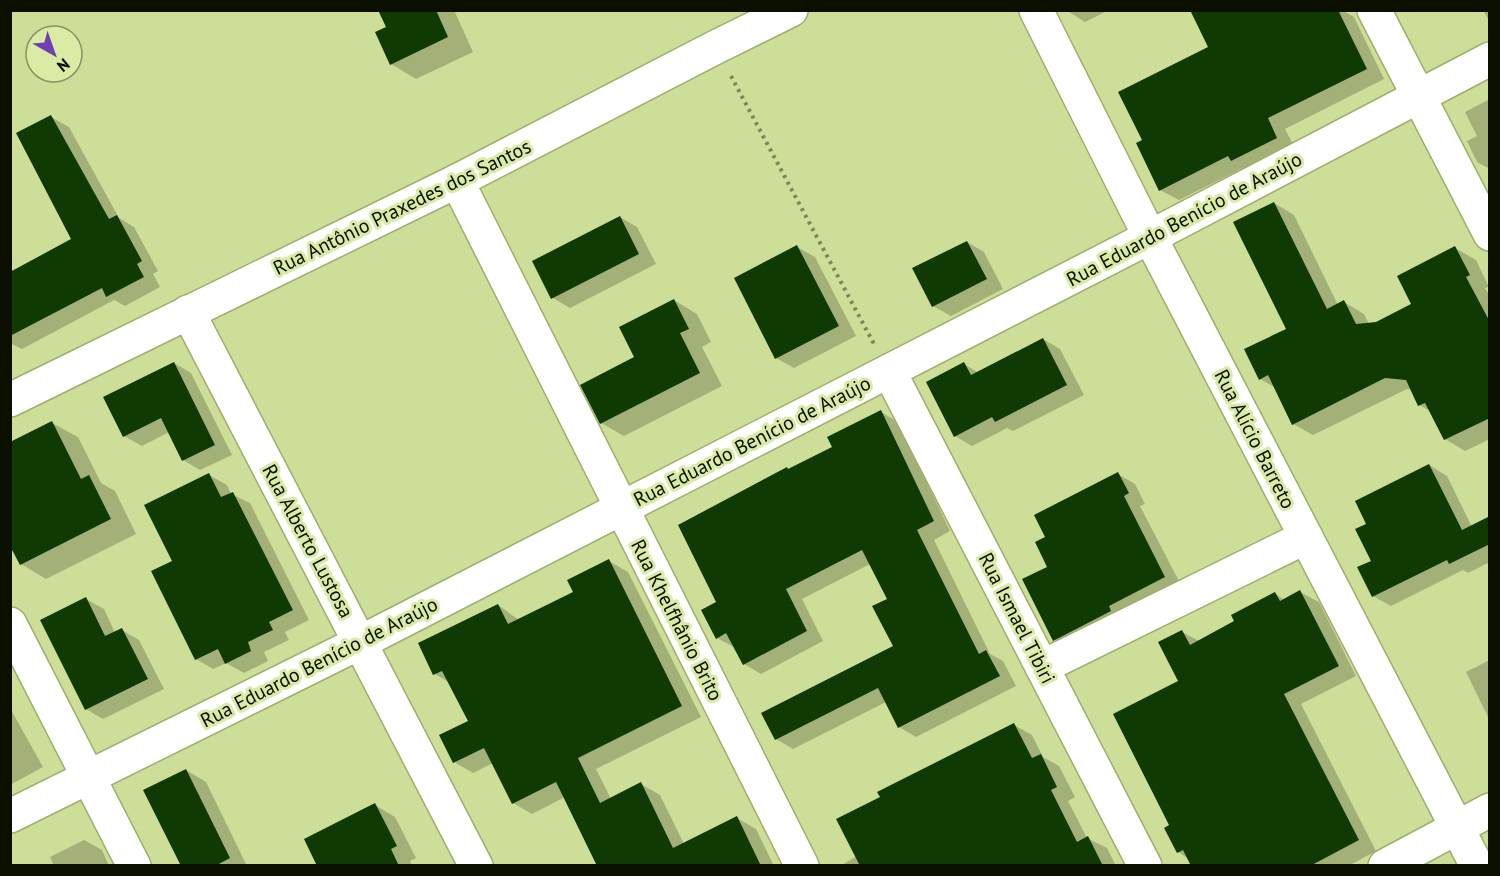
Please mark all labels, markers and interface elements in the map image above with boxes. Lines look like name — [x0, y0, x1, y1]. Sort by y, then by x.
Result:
north arrow — [24, 24, 84, 84]
text: N — [53, 54, 74, 77]
street label: Rua Antônio Praxedes dos Santos — [269, 133, 535, 281]
street label: Rua Eduardo Benício de Araújo — [1062, 146, 1306, 292]
street label: Rua Alício Barreto — [1209, 365, 1301, 513]
street label: Rua Eduardo Benício de Araújo — [629, 370, 875, 512]
street label: Rua Alberto Lustosa — [257, 460, 359, 622]
street label: Rua Khelfhânio Brito — [625, 535, 729, 705]
street label: Rua Ismael Tibiri — [973, 548, 1061, 688]
street label: Rua Eduardo Benício de Araújo — [196, 591, 442, 733]

